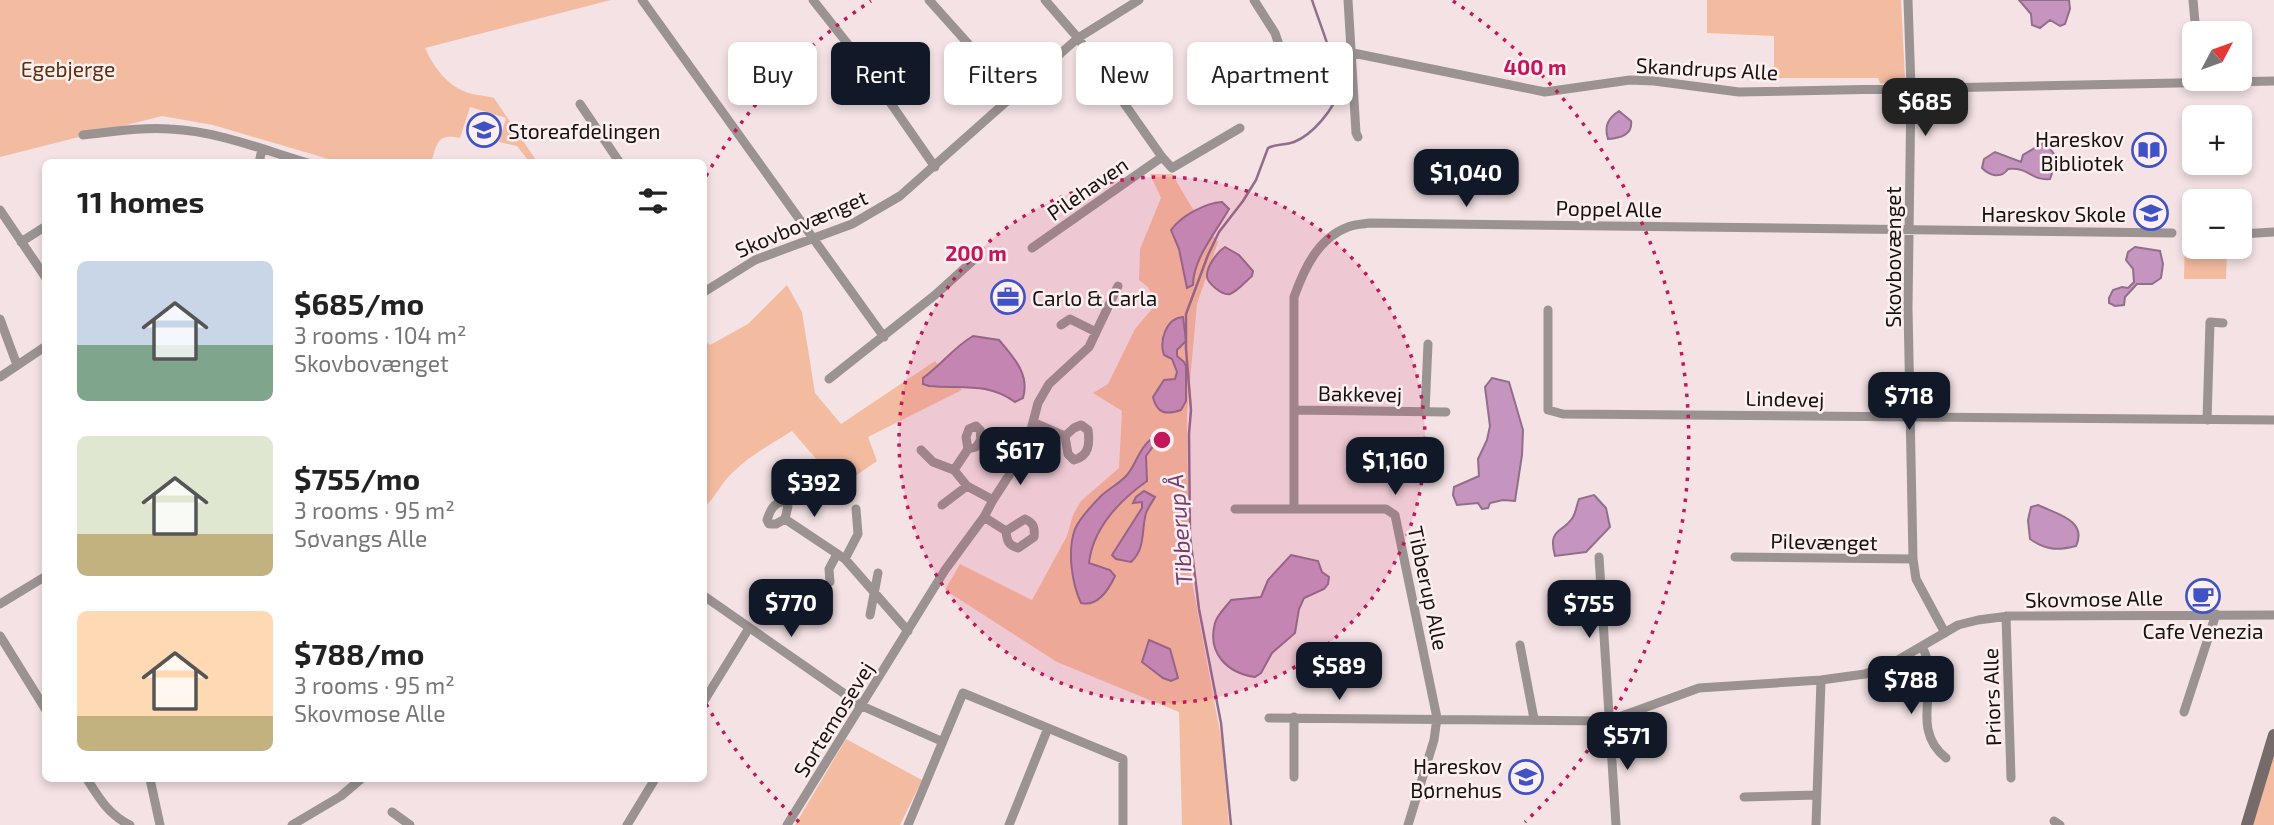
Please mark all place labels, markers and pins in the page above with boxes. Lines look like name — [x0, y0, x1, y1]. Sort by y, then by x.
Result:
pin: $685 — [1884, 78, 1966, 138]
school or university icon: Storeafdelingen — [465, 111, 503, 149]
place label: Storeafdelingen — [508, 118, 660, 143]
place label: Hareskov Bibliotek — [2035, 126, 2124, 175]
library icon: Hareskov Bibliotek — [2130, 131, 2168, 169]
pin: $1,040 — [1409, 150, 1523, 209]
school or university icon: Hareskov Skole — [2132, 194, 2170, 232]
place label: Hareskov Skole — [1981, 201, 2126, 226]
office icon: Carlo & Carla — [989, 278, 1027, 316]
place label: Carlo & Carla — [1032, 285, 1157, 310]
pin: $718 — [1868, 372, 1950, 432]
pin: $617 — [979, 428, 1061, 487]
centre of rings — [1150, 428, 1174, 452]
pin: $1,160 — [1338, 438, 1452, 497]
pin: $392 — [773, 460, 855, 519]
cafe icon: Cafe Venezia — [2184, 577, 2222, 615]
pin: $770 — [750, 580, 832, 639]
pin: $755 — [1548, 580, 1630, 640]
place label: Cafe Venezia — [2143, 618, 2263, 643]
pin: $589 — [1298, 642, 1380, 702]
pin: $788 — [1870, 656, 1952, 716]
pin: $571 — [1586, 712, 1668, 772]
place label: Hareskov Børnehus — [1410, 753, 1502, 802]
school or university icon: Hareskov Børnehus — [1507, 758, 1545, 796]

